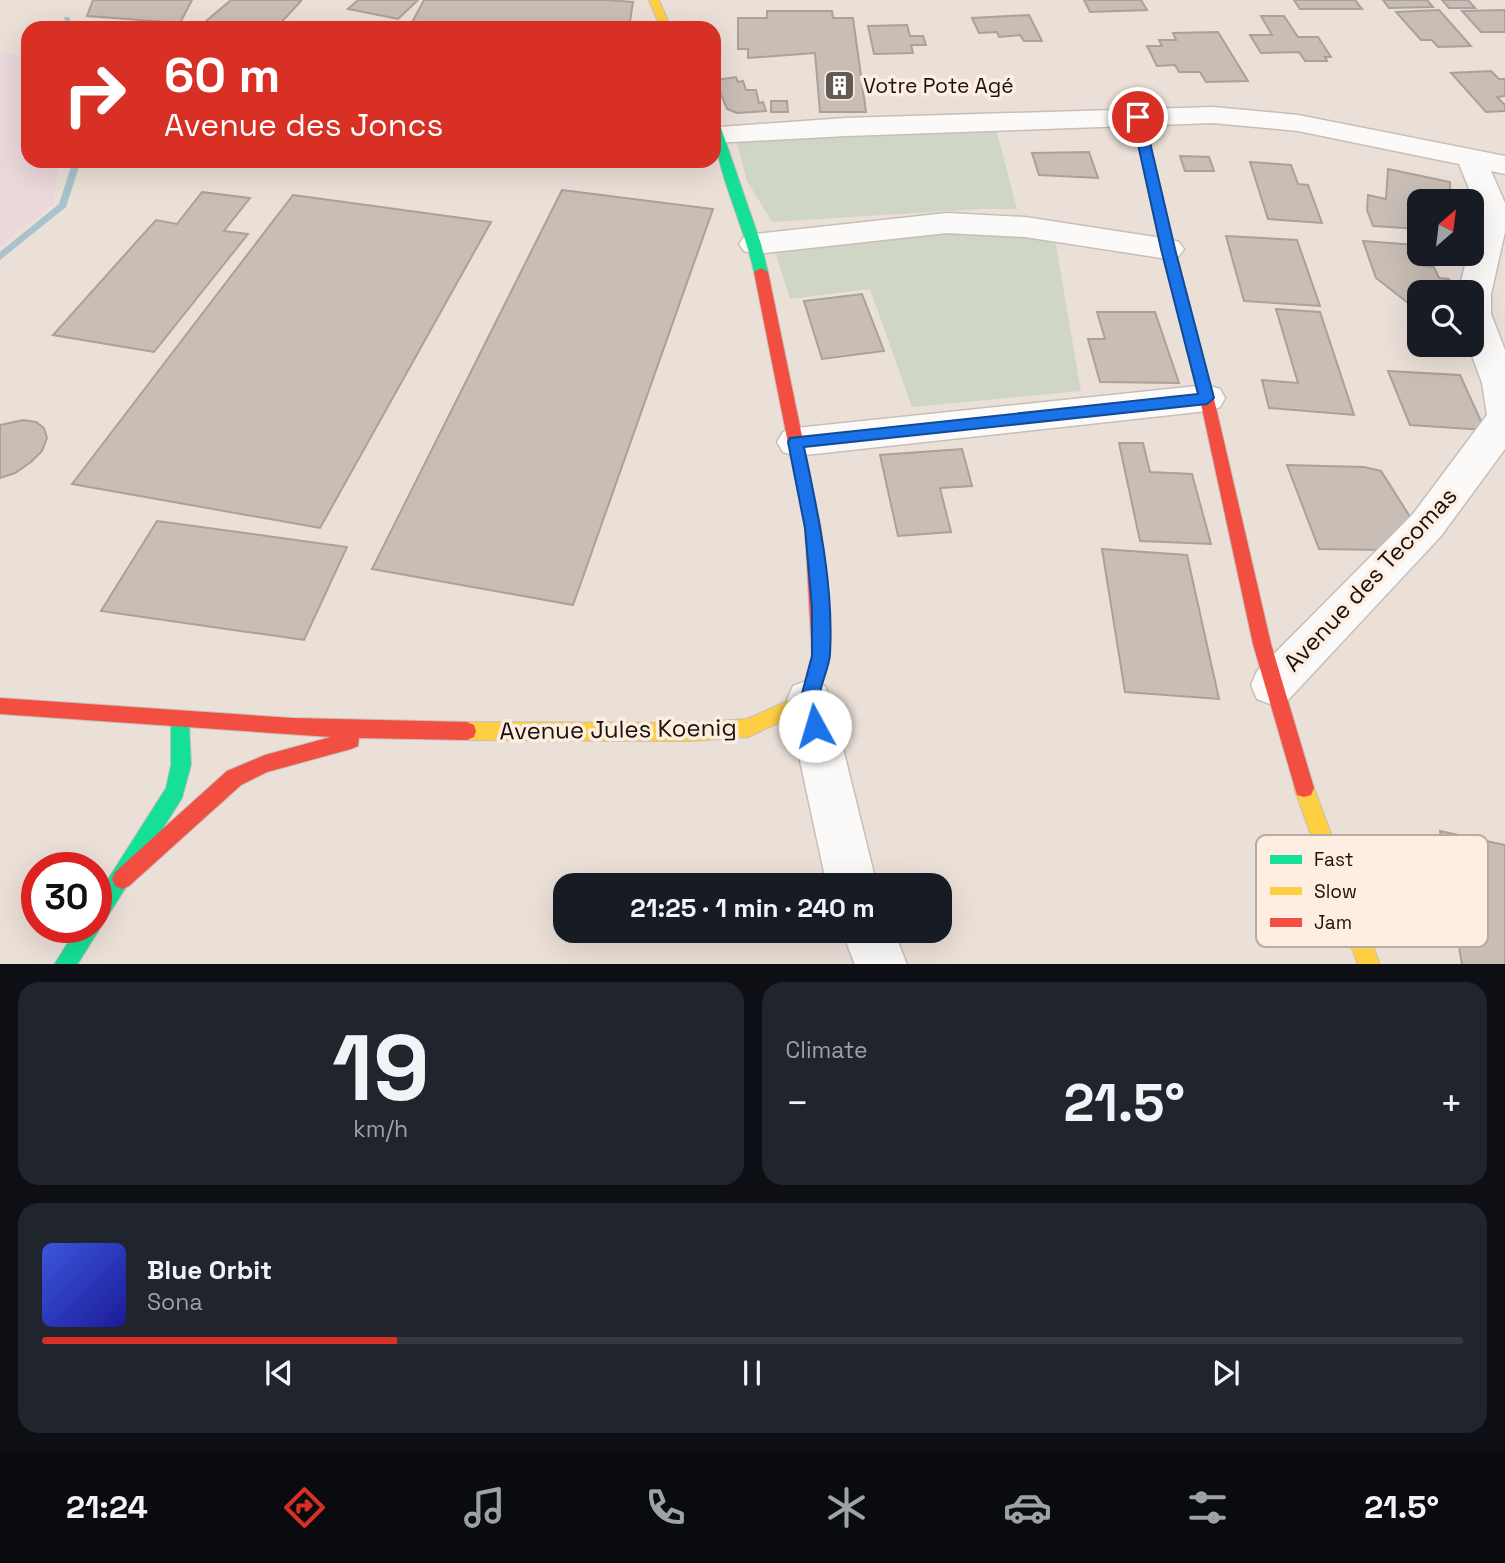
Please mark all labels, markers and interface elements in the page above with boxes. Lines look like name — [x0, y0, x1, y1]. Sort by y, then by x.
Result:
text: 60 m — [164, 44, 280, 106]
icon: right — [49, 49, 140, 140]
building icon: Votre Pote Agé — [823, 68, 857, 102]
place label: Votre Pote Agé — [863, 72, 1014, 99]
pin — [1108, 87, 1168, 147]
icon: arrive — [1119, 98, 1157, 136]
text: Avenue des Joncs — [164, 105, 443, 145]
north arrow — [1407, 189, 1484, 266]
map controls — [1407, 189, 1484, 357]
button: search — [1407, 280, 1484, 357]
street label: Avenue des Tecomas — [1277, 480, 1463, 678]
position arrow — [778, 689, 852, 763]
street label: Avenue Jules Koenig — [499, 711, 737, 747]
legend — [1256, 835, 1488, 947]
text: Fast — [1314, 847, 1354, 872]
speed limit sign: 30 — [21, 852, 112, 943]
text: Slow — [1314, 879, 1357, 904]
text: 21:25 · 1 min · 240 m — [630, 891, 875, 925]
text: Jam — [1314, 910, 1352, 935]
text: 19 — [332, 1010, 429, 1127]
text: Climate — [786, 1035, 868, 1065]
text: 21.5° — [1063, 1070, 1185, 1136]
text: − — [786, 1079, 809, 1127]
text: + — [1439, 1079, 1463, 1127]
text: km/h — [353, 1114, 408, 1144]
text: Blue Orbit — [147, 1253, 272, 1287]
text: Sona — [147, 1287, 203, 1317]
icon: previous — [260, 1354, 298, 1392]
icon: pause — [733, 1354, 771, 1392]
icon: next — [1207, 1354, 1245, 1392]
icon: directions — [280, 1483, 329, 1532]
icon: music — [460, 1483, 509, 1532]
icon: phone — [641, 1483, 690, 1532]
icon: climate — [822, 1483, 871, 1532]
icon: car — [1003, 1483, 1052, 1532]
icon: filters — [1183, 1483, 1232, 1532]
text: 21:24 — [66, 1487, 148, 1527]
text: 21.5° — [1364, 1487, 1439, 1527]

